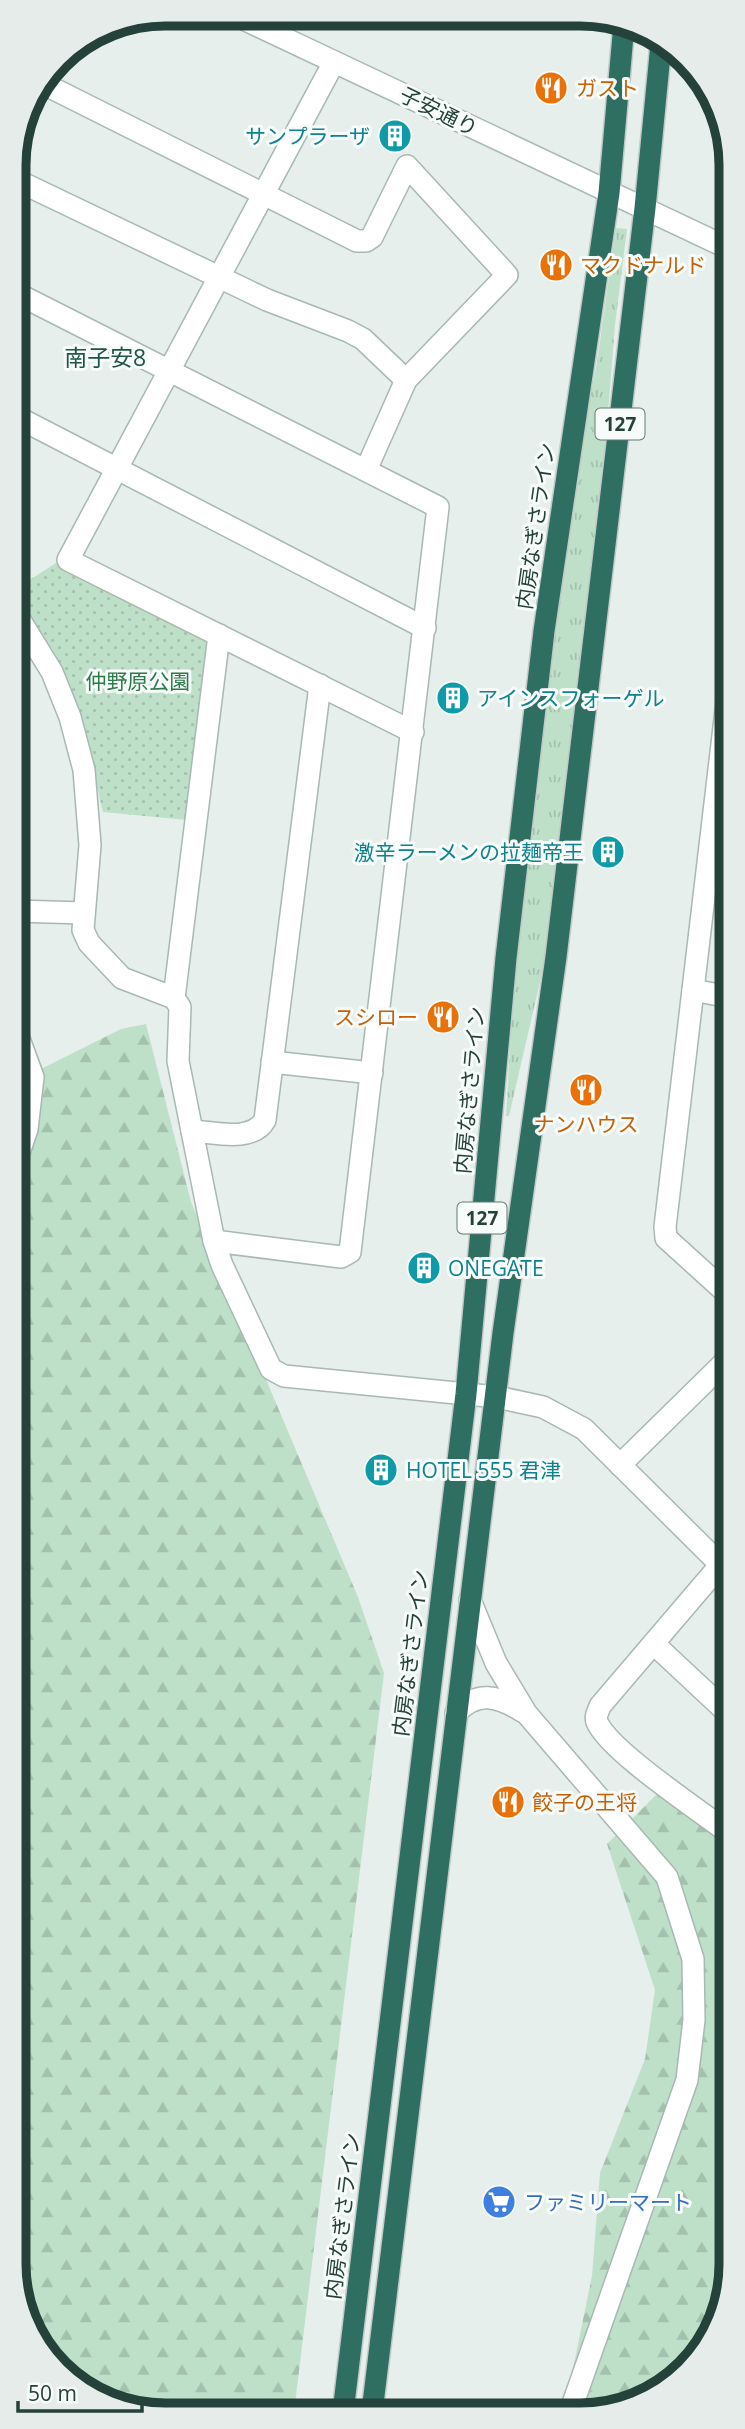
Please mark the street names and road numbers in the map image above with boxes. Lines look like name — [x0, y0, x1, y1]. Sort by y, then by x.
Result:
street label: 子安通り — [395, 80, 483, 142]
road number: 127 — [596, 408, 644, 440]
street label: 内房なぎさライン — [509, 441, 561, 611]
street label: 内房なぎさライン — [448, 1005, 490, 1175]
road number: 127 — [458, 1202, 506, 1234]
street label: 内房なぎさライン — [386, 1568, 434, 1738]
street label: 内房なぎさライン — [318, 2131, 366, 2301]

